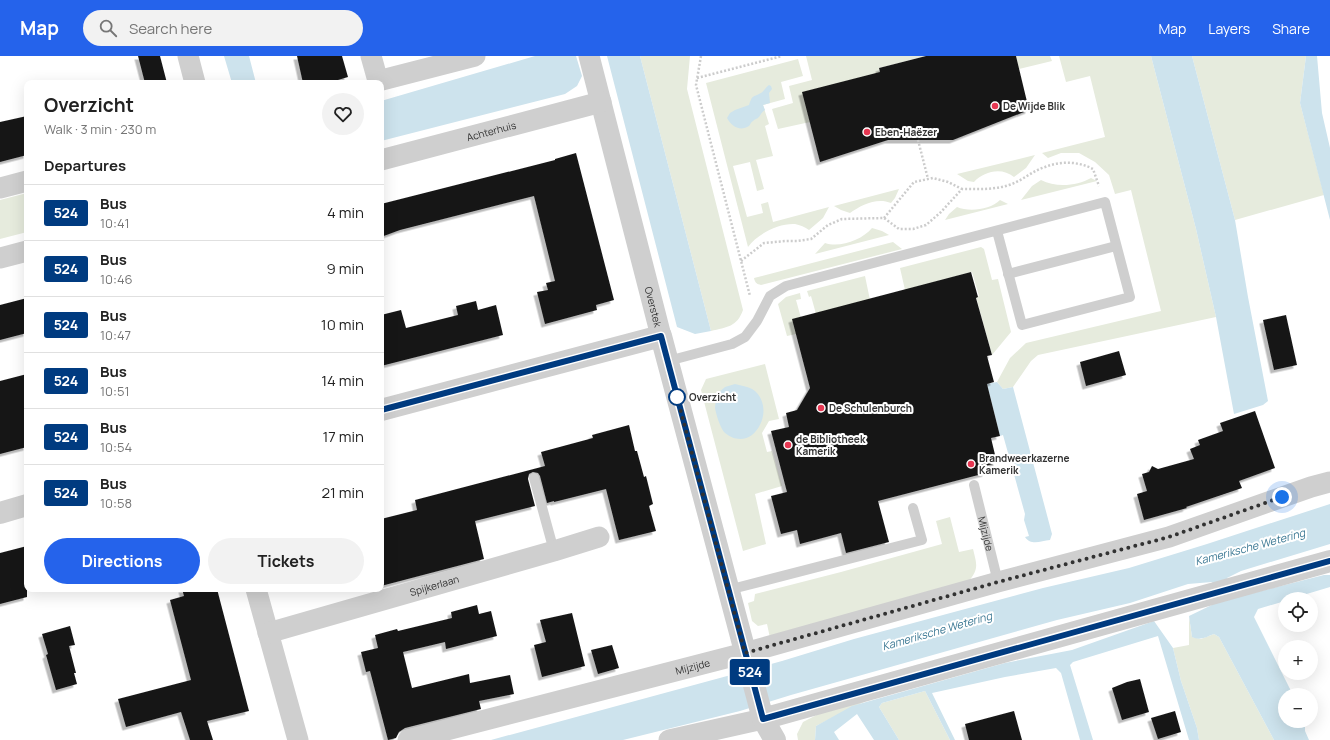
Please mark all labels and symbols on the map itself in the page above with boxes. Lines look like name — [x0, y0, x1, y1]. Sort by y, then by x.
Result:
place label: De Wijde Blik — [1003, 99, 1065, 113]
marker: De Wijde Blik — [990, 101, 1000, 111]
street label: Achterhuis — [465, 118, 518, 144]
place label: Eben-Haëzer — [875, 125, 937, 139]
marker: Eben-Haëzer — [862, 127, 872, 137]
street label: Overstek — [642, 285, 666, 330]
marker: Overzicht — [668, 388, 686, 406]
place label: Overzicht — [689, 390, 736, 404]
place label: De Schulenburch — [829, 401, 912, 415]
marker: De Schulenburch — [816, 403, 826, 413]
place label: de Bibliotheek Kamerik — [796, 432, 866, 458]
marker: de Bibliotheek Kamerik — [783, 440, 793, 450]
place label: Brandweerkazerne Kamerik — [979, 451, 1069, 477]
marker: Brandweerkazerne Kamerik — [966, 459, 976, 469]
your location — [1272, 487, 1292, 507]
street label: Mijzijde — [975, 515, 997, 552]
water label: Kameriksche Wetering — [1193, 524, 1308, 568]
street label: Spijkerlaan — [408, 572, 461, 599]
water label: Kameriksche Wetering — [880, 607, 995, 653]
street label: Mijzijde — [674, 655, 712, 678]
line badge: 524 — [727, 659, 773, 685]

